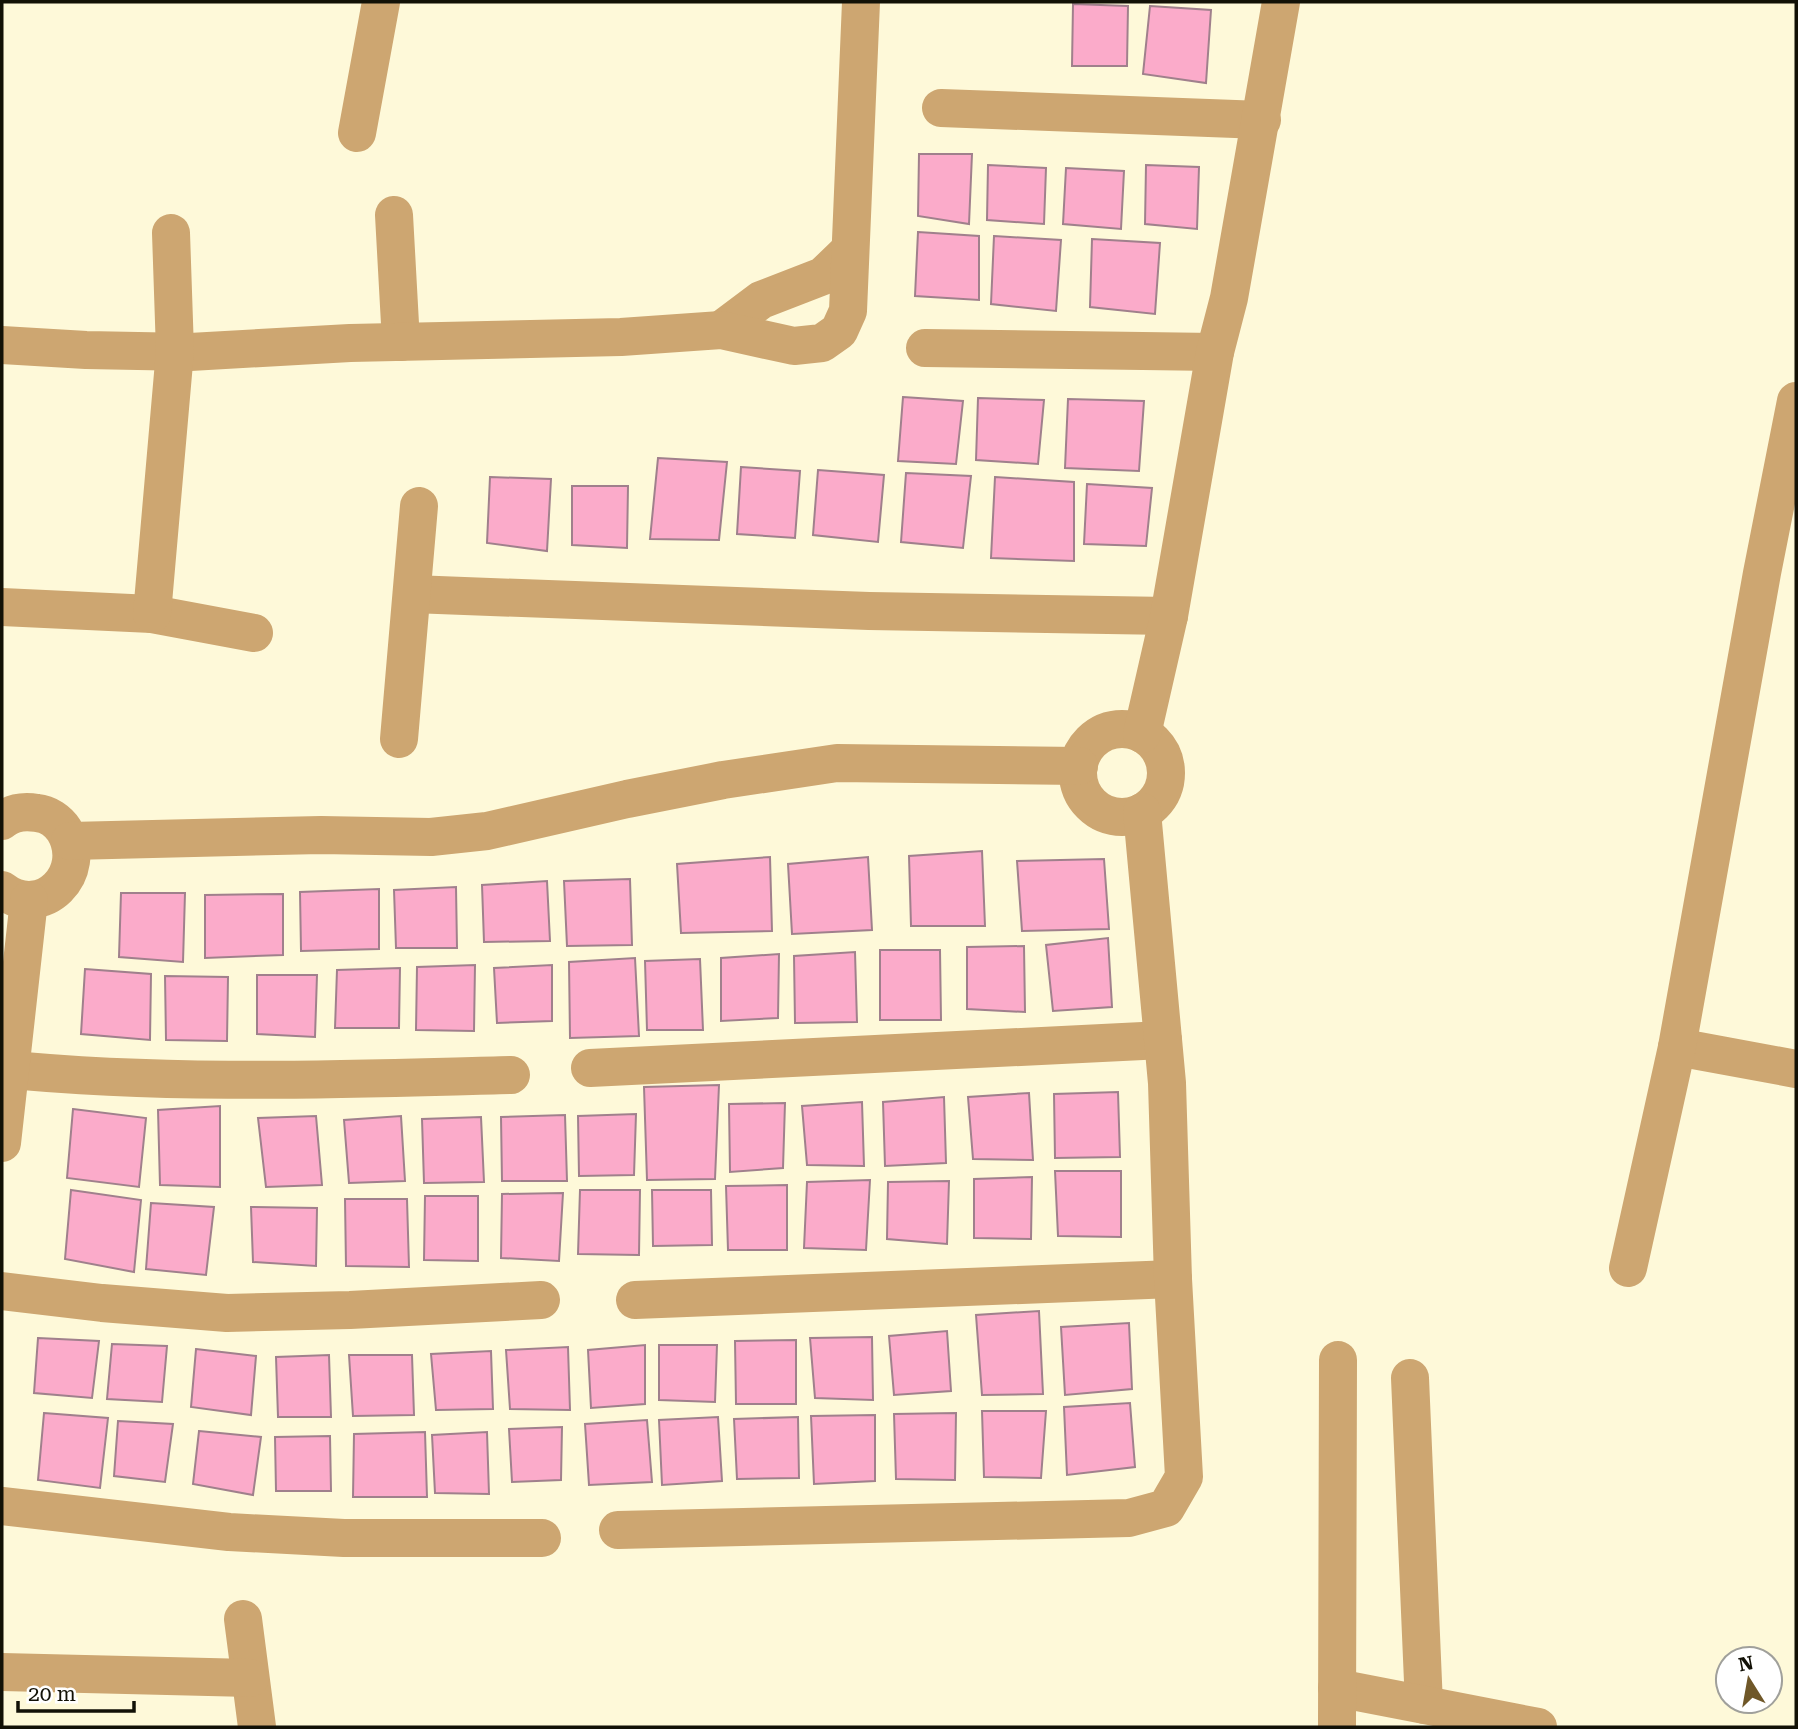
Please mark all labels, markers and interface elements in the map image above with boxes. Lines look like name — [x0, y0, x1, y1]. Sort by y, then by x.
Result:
north arrow — [1714, 1645, 1784, 1715]
text: N — [1736, 1651, 1756, 1676]
scale bar — [18, 1670, 133, 1714]
text: 20 m — [28, 1682, 76, 1706]

